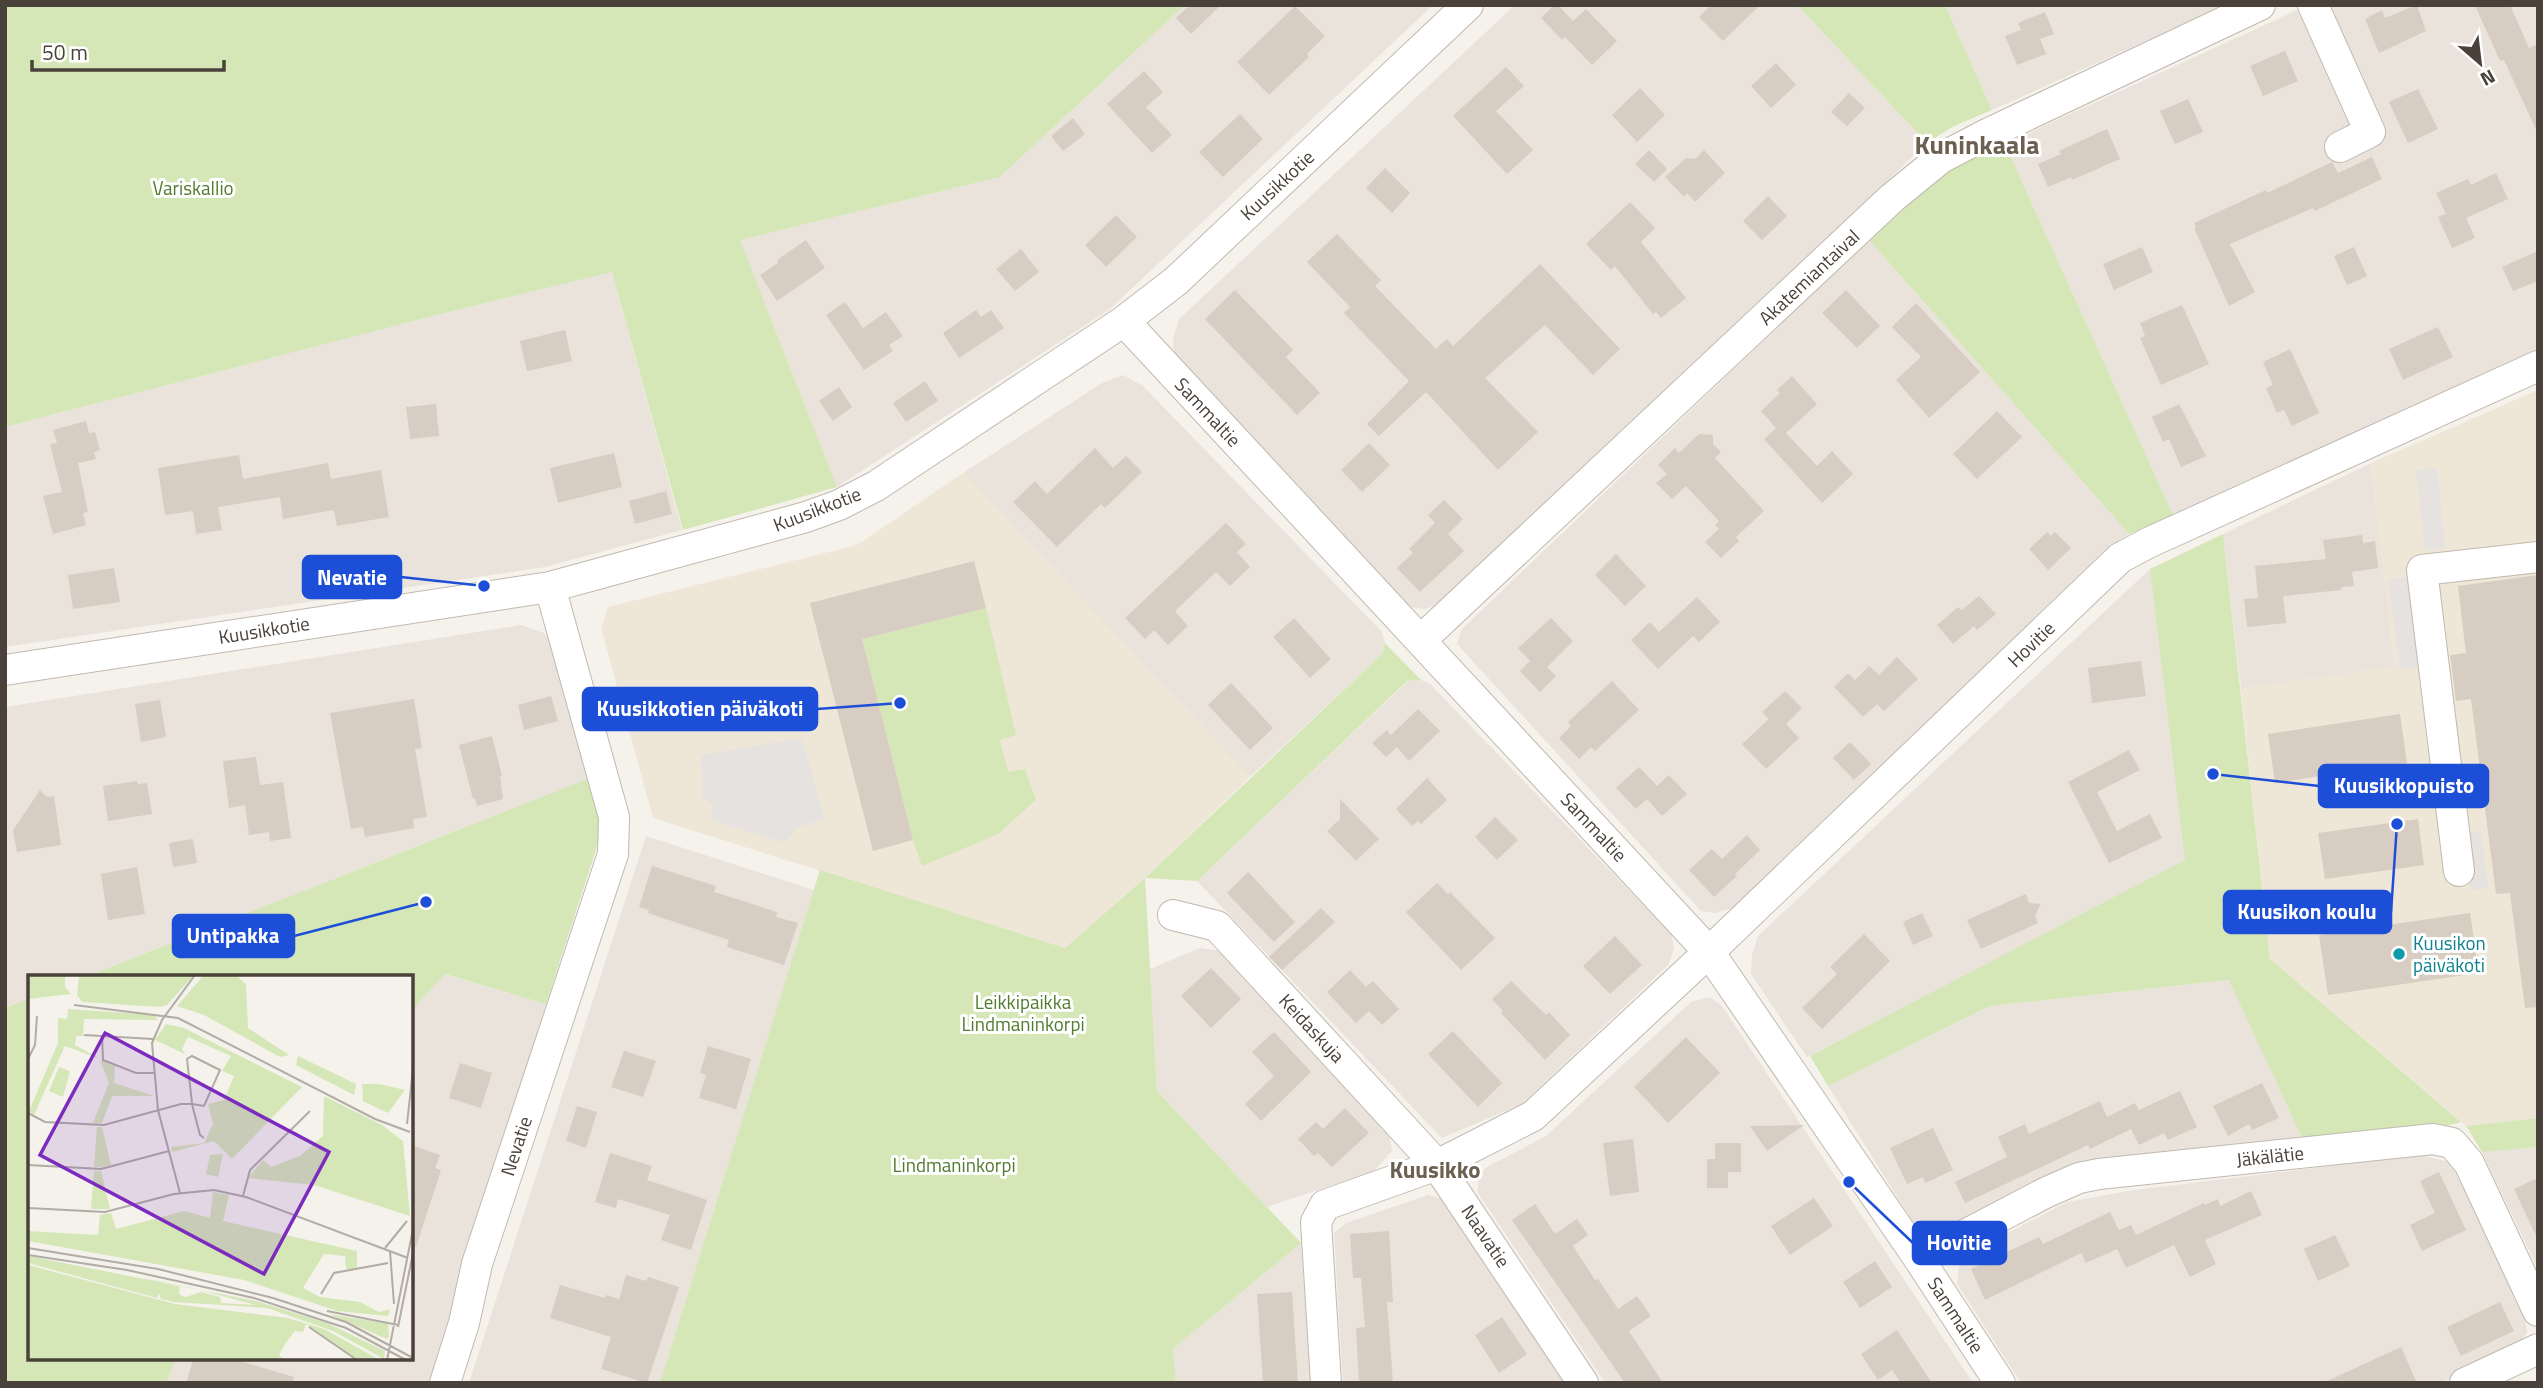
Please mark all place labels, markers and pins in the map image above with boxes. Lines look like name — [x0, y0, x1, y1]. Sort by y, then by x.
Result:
callout: Nevatie — [303, 556, 401, 598]
callout: Kuusikkotien päiväkoti — [583, 688, 817, 730]
callout: Kuusikkopuisto — [2319, 765, 2488, 807]
callout: Kuusikon koulu — [2224, 891, 2391, 933]
callout: Untipakka — [173, 915, 294, 957]
place label: Kuusikon päiväkoti — [2413, 928, 2486, 979]
marker: Kuusikon päiväkoti — [2391, 946, 2407, 962]
callout: Hovitie — [1913, 1222, 2006, 1264]

